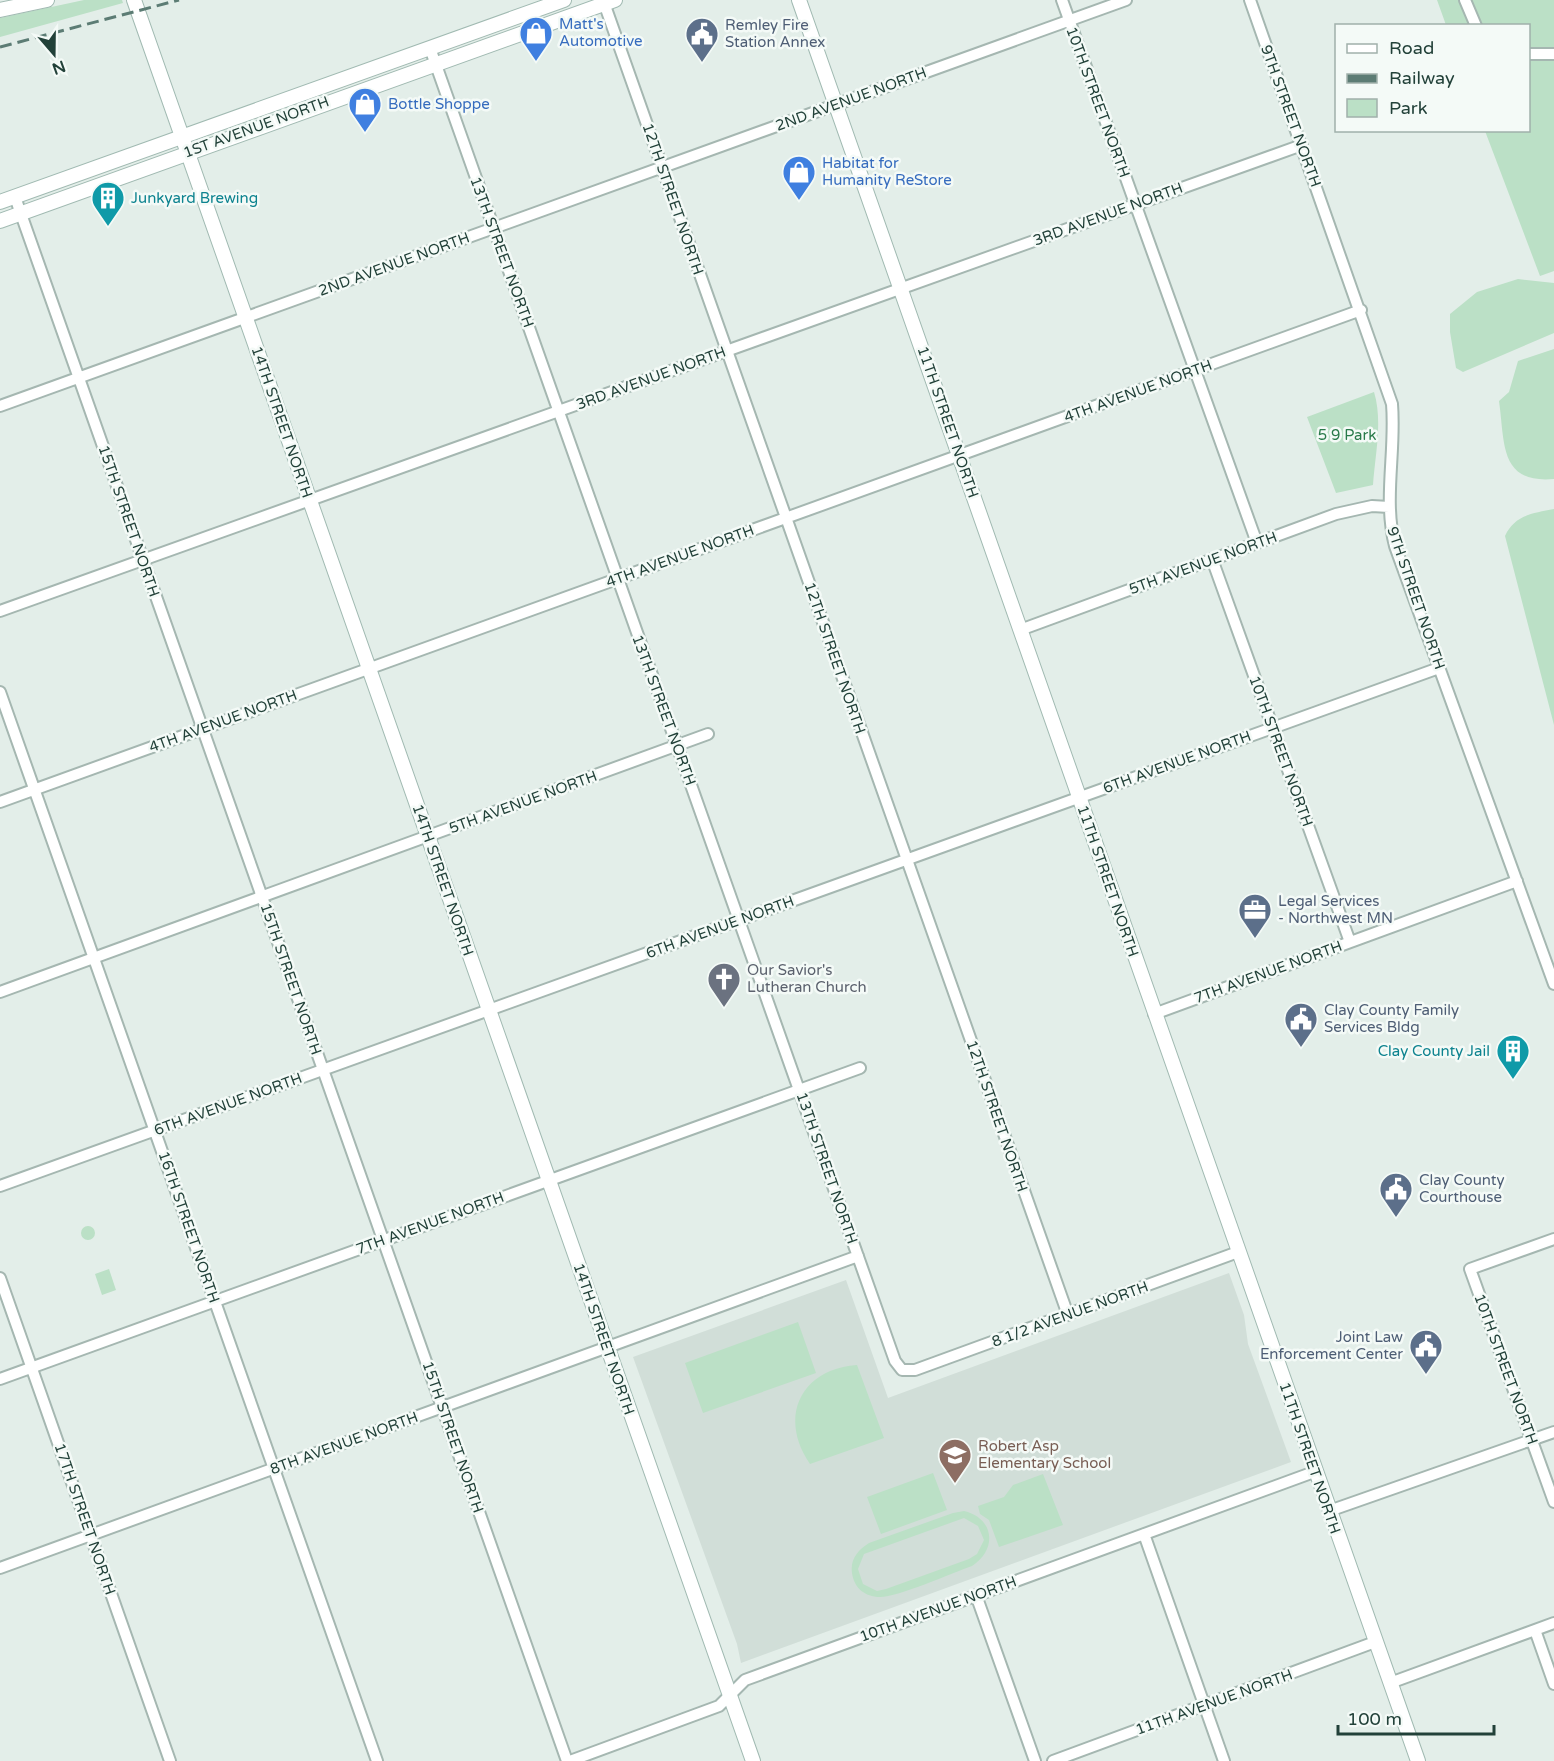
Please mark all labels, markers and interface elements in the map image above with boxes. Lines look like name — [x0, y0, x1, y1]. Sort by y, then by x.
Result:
shop icon: Matt's Automotive — [518, 15, 554, 62]
place label: Matt's Automotive — [559, 15, 643, 50]
public building icon: Remley Fire Station Annex — [684, 16, 720, 63]
place label: Remley Fire Station Annex — [725, 16, 825, 51]
north arrow — [24, 24, 84, 84]
street label: 10TH STREET NORTH — [1062, 24, 1134, 180]
legend — [1335, 24, 1530, 132]
text: Road — [1389, 37, 1434, 59]
street label: 9TH STREET NORTH — [1257, 43, 1325, 189]
text: N — [49, 56, 68, 79]
street label: 2ND AVENUE NORTH — [773, 63, 929, 135]
text: Railway — [1389, 67, 1455, 89]
shop icon: Bottle Shoppe — [347, 86, 383, 133]
street label: 1ST AVENUE NORTH — [181, 92, 331, 162]
place label: Bottle Shoppe — [388, 95, 490, 113]
text: Park — [1389, 97, 1428, 119]
street label: 12TH STREET NORTH — [639, 121, 707, 277]
shop icon: Habitat for Humanity ReStore — [781, 154, 817, 201]
place label: Habitat for Humanity ReStore — [822, 154, 952, 189]
street label: 13TH STREET NORTH — [466, 174, 538, 330]
street label: 3RD AVENUE NORTH — [1031, 179, 1185, 249]
building icon: Junkyard Brewing — [90, 180, 126, 227]
place label: Junkyard Brewing — [131, 189, 258, 207]
street label: 2ND AVENUE NORTH — [316, 228, 472, 300]
street label: 3RD AVENUE NORTH — [574, 343, 728, 413]
street label: 14TH STREET NORTH — [248, 344, 316, 500]
street label: 11TH STREET NORTH — [914, 344, 982, 500]
street label: 4TH AVENUE NORTH — [1061, 356, 1215, 426]
park label: 5 9 Park — [1318, 426, 1376, 444]
street label: 15TH STREET NORTH — [95, 443, 163, 599]
street label: 4TH AVENUE NORTH — [603, 521, 757, 591]
street label: 9TH STREET NORTH — [1383, 524, 1449, 672]
street label: 5TH AVENUE NORTH — [1126, 528, 1280, 598]
street label: 12TH STREET NORTH — [801, 580, 869, 736]
street label: 13TH STREET NORTH — [628, 632, 700, 788]
street label: 10TH STREET NORTH — [1245, 673, 1317, 829]
street label: 4TH AVENUE NORTH — [146, 686, 300, 756]
street label: 6TH AVENUE NORTH — [1100, 727, 1254, 797]
street label: 5TH AVENUE NORTH — [446, 767, 600, 837]
street label: 14TH STREET NORTH — [409, 802, 477, 958]
street label: 11TH STREET NORTH — [1074, 803, 1142, 959]
street label: 6TH AVENUE NORTH — [643, 892, 797, 962]
office icon: Legal Services - Northwest MN — [1237, 892, 1273, 939]
place label: Legal Services - Northwest MN — [1278, 892, 1393, 927]
street label: 15TH STREET NORTH — [257, 901, 325, 1057]
street label: 7TH AVENUE NORTH — [1191, 937, 1345, 1007]
church icon: Our Savior's Lutheran Church — [706, 961, 742, 1008]
place label: Our Savior's Lutheran Church — [747, 961, 867, 996]
public building icon: Clay County Family Services Bldg — [1283, 1001, 1319, 1048]
place label: Clay County Family Services Bldg — [1324, 1001, 1459, 1036]
building icon: Clay County Jail — [1495, 1033, 1531, 1080]
street label: 12TH STREET NORTH — [963, 1038, 1031, 1194]
place label: Clay County Jail — [1378, 1042, 1490, 1060]
street label: 6TH AVENUE NORTH — [151, 1069, 305, 1139]
street label: 13TH STREET NORTH — [793, 1090, 861, 1246]
street label: 16TH STREET NORTH — [155, 1149, 223, 1305]
public building icon: Clay County Courthouse — [1378, 1171, 1414, 1218]
place label: Clay County Courthouse — [1419, 1171, 1505, 1206]
street label: 7TH AVENUE NORTH — [353, 1188, 507, 1258]
street label: 14TH STREET NORTH — [570, 1261, 638, 1417]
street label: 8 1/2 AVENUE NORTH — [989, 1277, 1151, 1351]
street label: 10TH STREET NORTH — [1470, 1291, 1542, 1447]
place label: Joint Law Enforcement Center — [1260, 1328, 1403, 1363]
public building icon: Joint Law Enforcement Center — [1408, 1328, 1444, 1375]
street label: 15TH STREET NORTH — [419, 1359, 487, 1515]
street label: 11TH STREET NORTH — [1276, 1380, 1344, 1536]
street label: 8TH AVENUE NORTH — [267, 1408, 421, 1478]
school or university icon: Robert Asp Elementary School — [937, 1437, 973, 1484]
place label: Robert Asp Elementary School — [978, 1437, 1111, 1472]
street label: 17TH STREET NORTH — [51, 1441, 119, 1597]
street label: 10TH AVENUE NORTH — [857, 1572, 1019, 1646]
street label: 11TH AVENUE NORTH — [1133, 1665, 1295, 1739]
scale bar — [1338, 1698, 1494, 1736]
text: 100 m — [1347, 1708, 1402, 1730]

